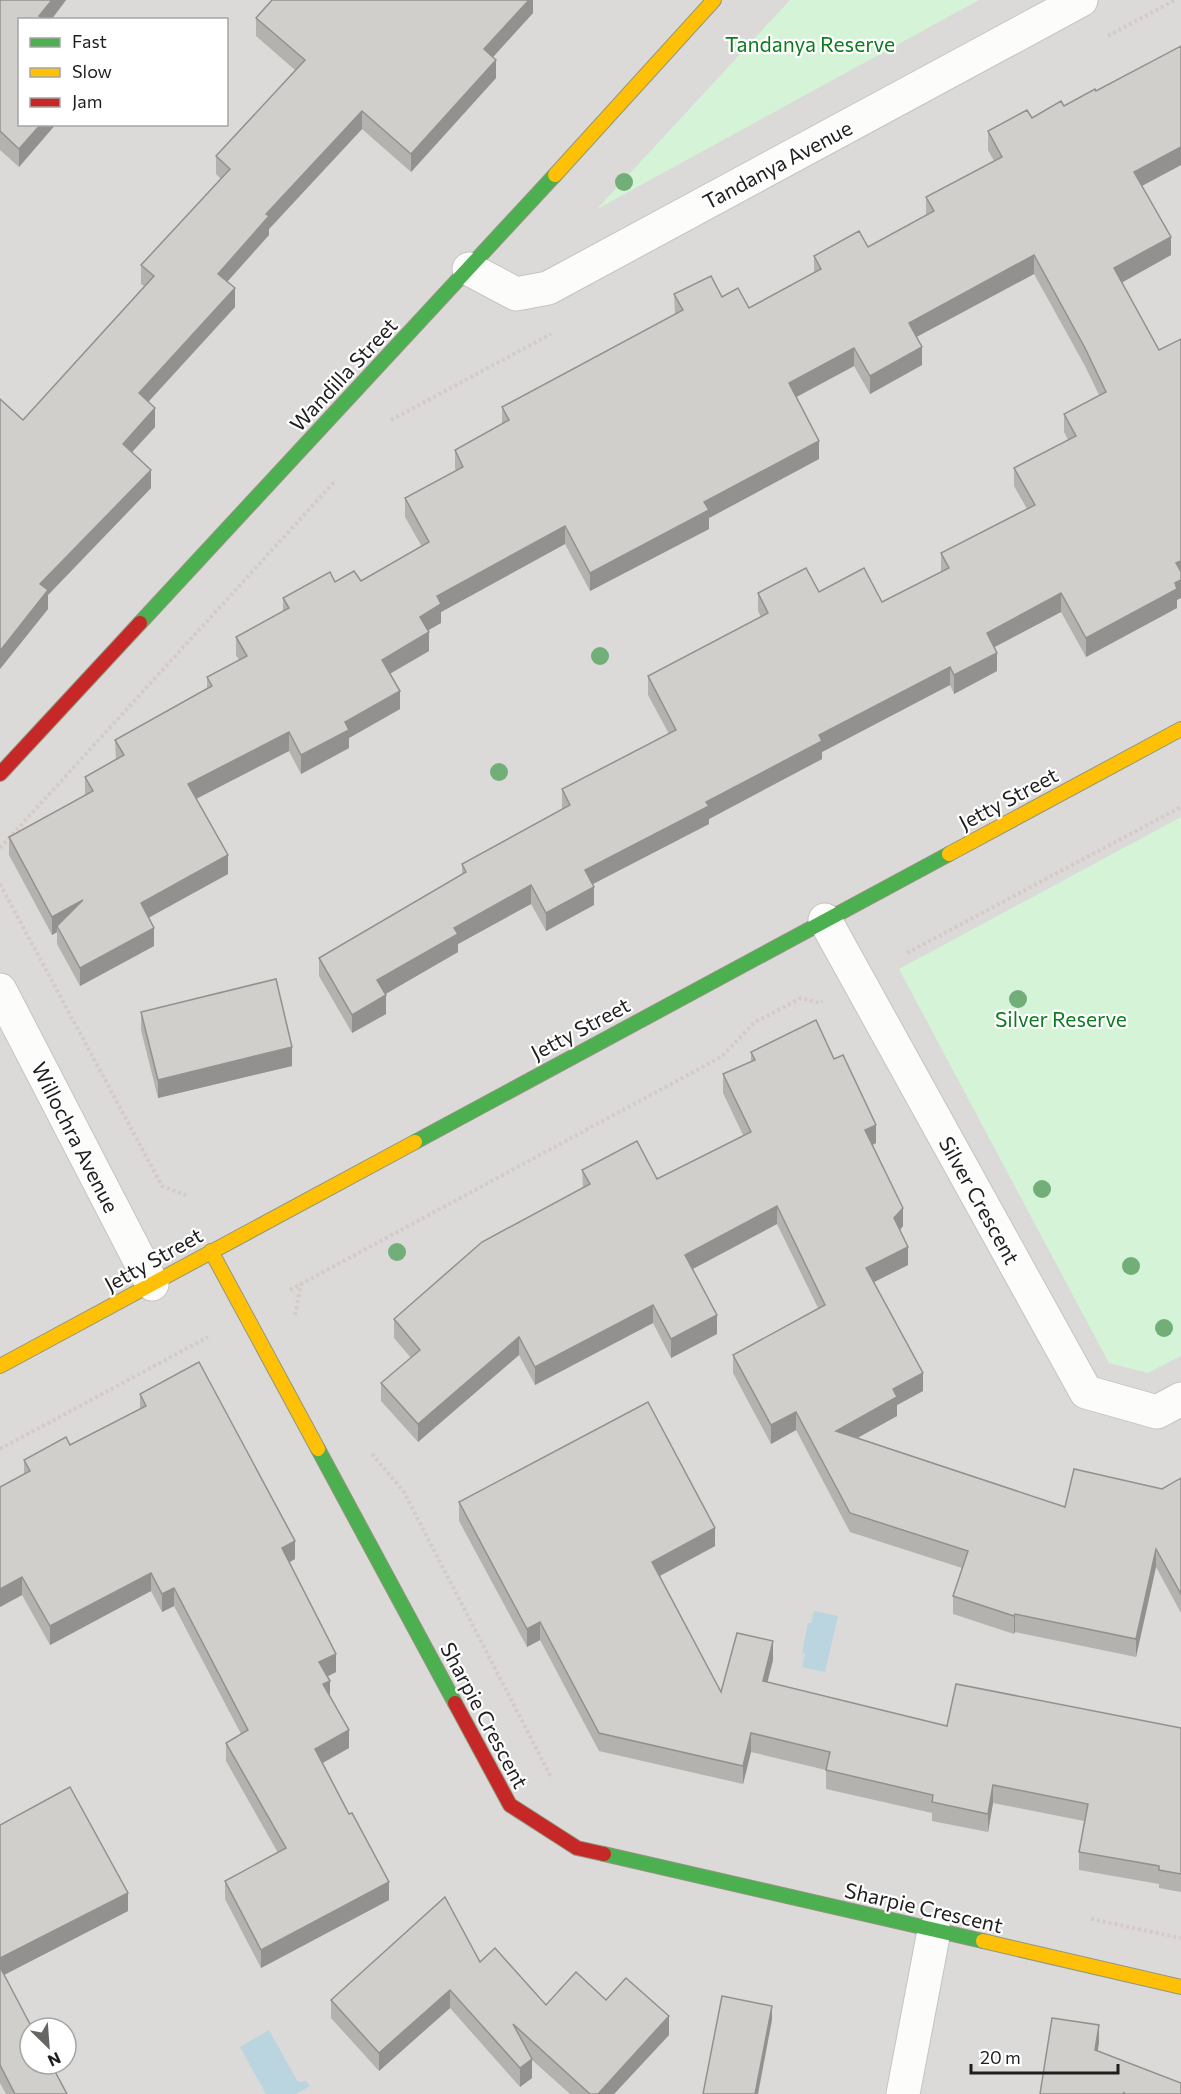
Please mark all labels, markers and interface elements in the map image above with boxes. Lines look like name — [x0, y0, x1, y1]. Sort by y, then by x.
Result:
legend — [18, 18, 228, 126]
text: Fast — [72, 30, 107, 52]
park label: Tandanya Reserve — [725, 31, 895, 56]
text: Slow — [72, 60, 112, 82]
text: Jam — [72, 90, 102, 112]
street label: Tandanya Avenue — [698, 114, 856, 214]
street label: Wandilla Street — [284, 312, 402, 436]
street label: Jetty Street — [954, 761, 1062, 835]
street label: Jetty Street — [526, 991, 634, 1065]
park label: Silver Reserve — [995, 1006, 1127, 1031]
street label: Willochra Avenue — [27, 1058, 125, 1216]
street label: Silver Crescent — [935, 1132, 1025, 1268]
street label: Jetty Street — [99, 1222, 207, 1296]
street label: Sharpie Crescent — [436, 1638, 534, 1792]
street label: Sharpie Crescent — [842, 1877, 1006, 1937]
north arrow — [18, 2016, 78, 2076]
scale bar — [971, 2037, 1118, 2075]
text: 20 m — [980, 2046, 1021, 2068]
text: N — [45, 2049, 64, 2071]

